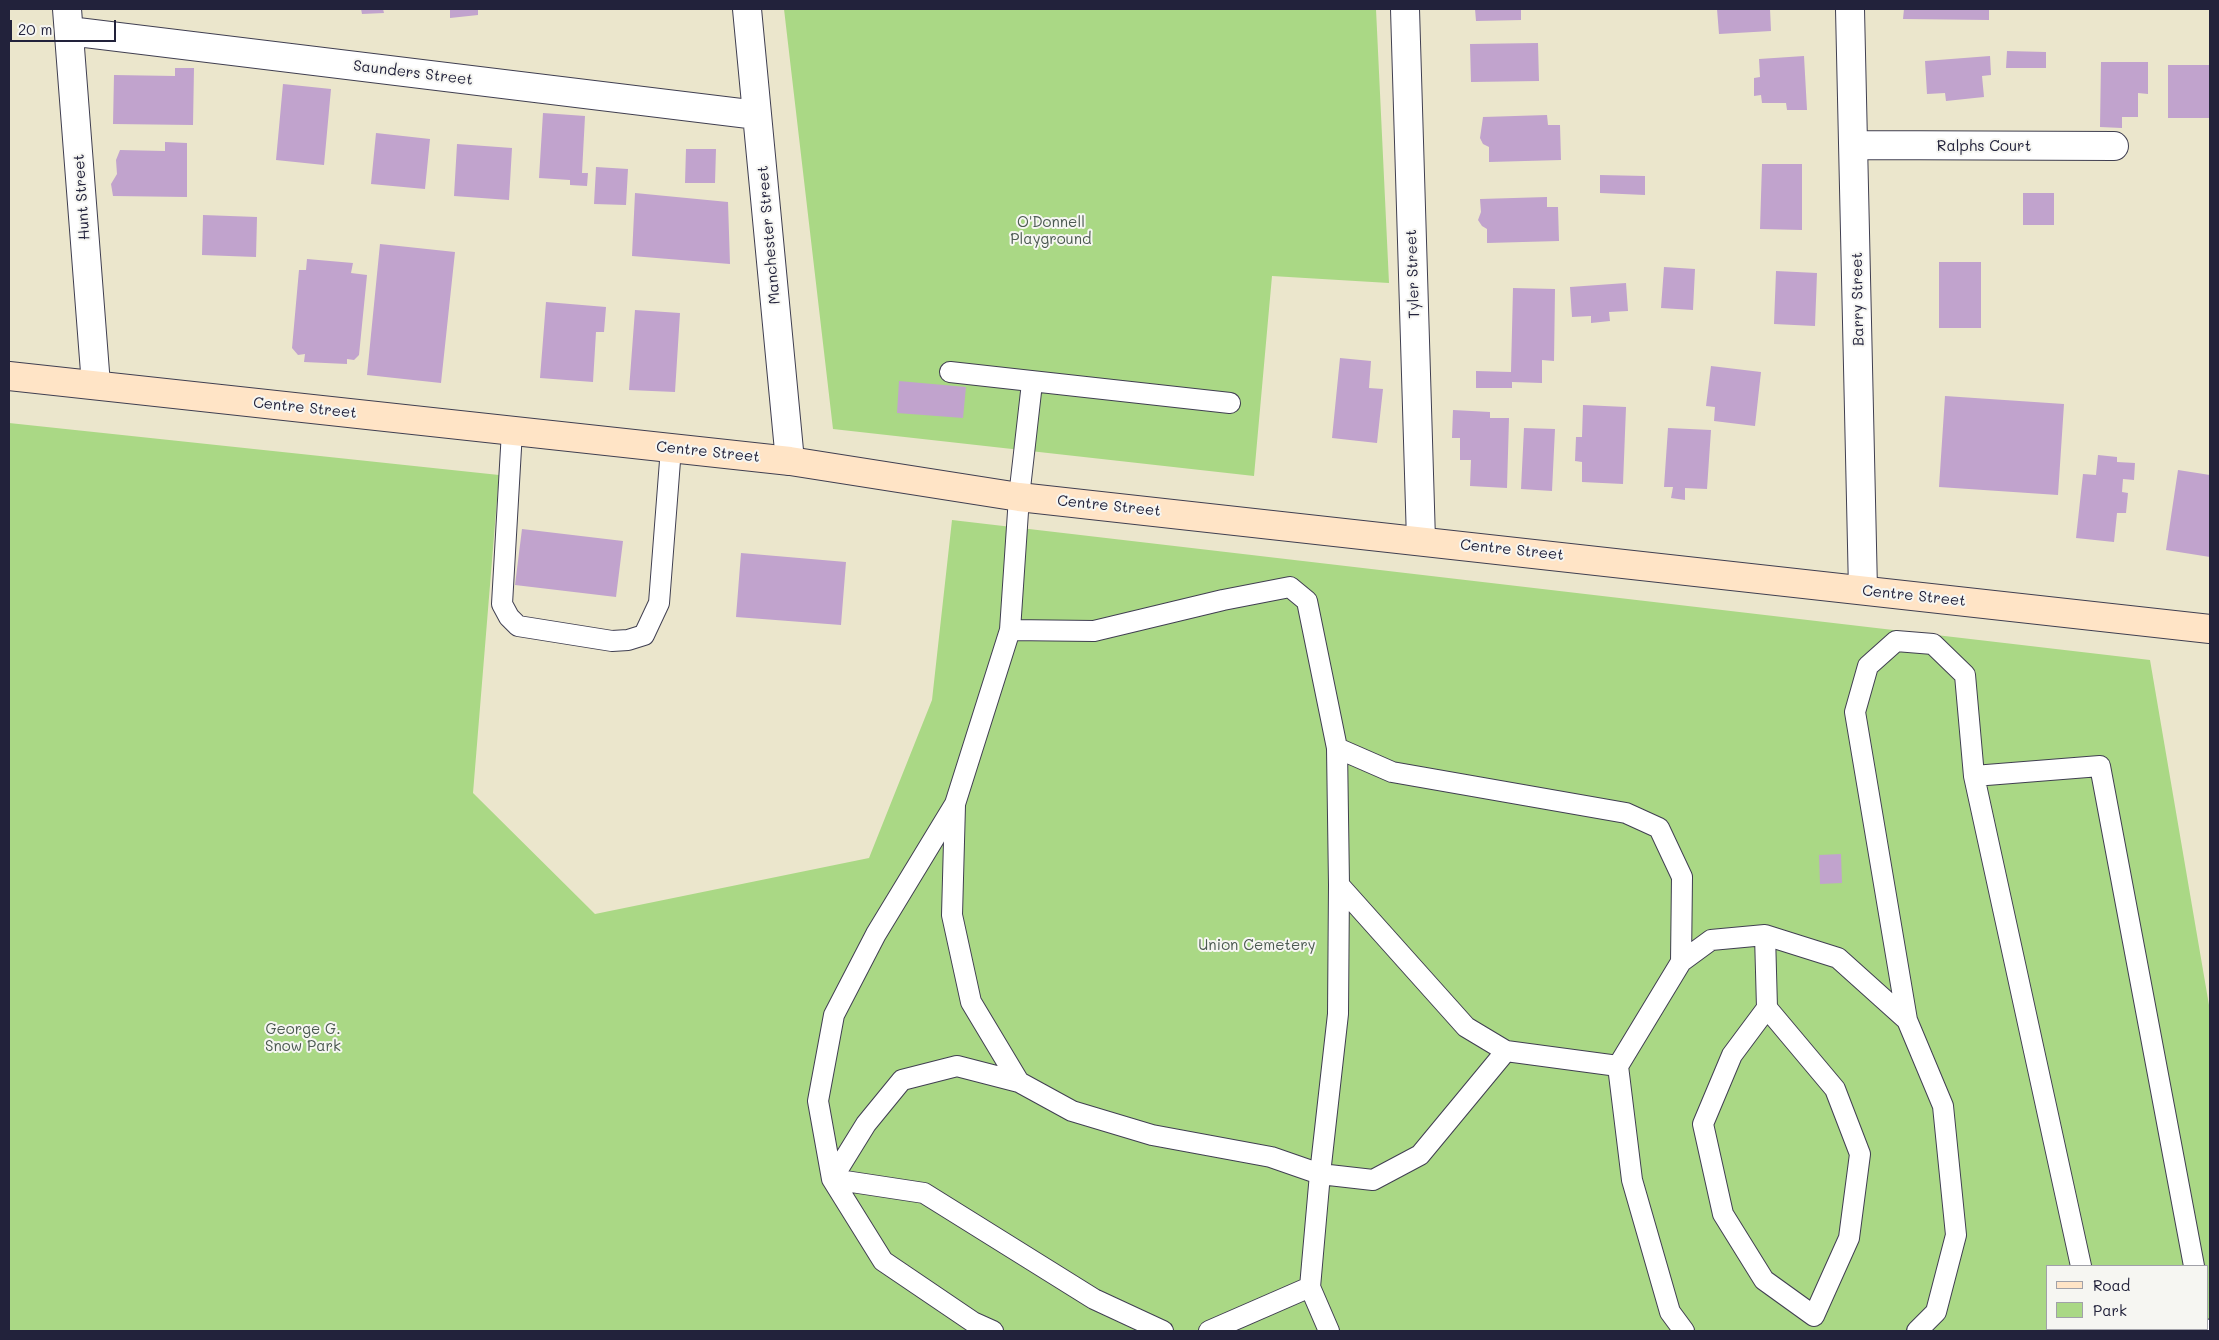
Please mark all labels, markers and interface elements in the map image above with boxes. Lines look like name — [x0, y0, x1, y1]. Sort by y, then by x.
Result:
scale bar — [12, 10, 119, 42]
text: 20 m — [18, 19, 52, 39]
street label: Saunders Street — [352, 57, 474, 89]
street label: Ralphs Court — [1937, 137, 2031, 155]
street label: Hunt Street — [70, 153, 94, 241]
street label: Manchester Street — [754, 165, 784, 305]
park label: O'Donnell Playground — [1010, 213, 1092, 248]
street label: Tyler Street — [1402, 229, 1424, 319]
street label: Barry Street — [1848, 252, 1868, 346]
street label: Centre Street — [252, 394, 358, 422]
street label: Centre Street — [655, 438, 761, 466]
street label: Centre Street — [1056, 492, 1162, 520]
street label: Centre Street — [1459, 536, 1565, 564]
street label: Centre Street — [1861, 582, 1967, 610]
park label: Union Cemetery — [1198, 936, 1316, 954]
park label: George G. Snow Park — [265, 1020, 341, 1055]
legend — [2046, 1265, 2209, 1330]
text: Road — [2093, 1275, 2130, 1295]
text: Park — [2093, 1300, 2127, 1320]

